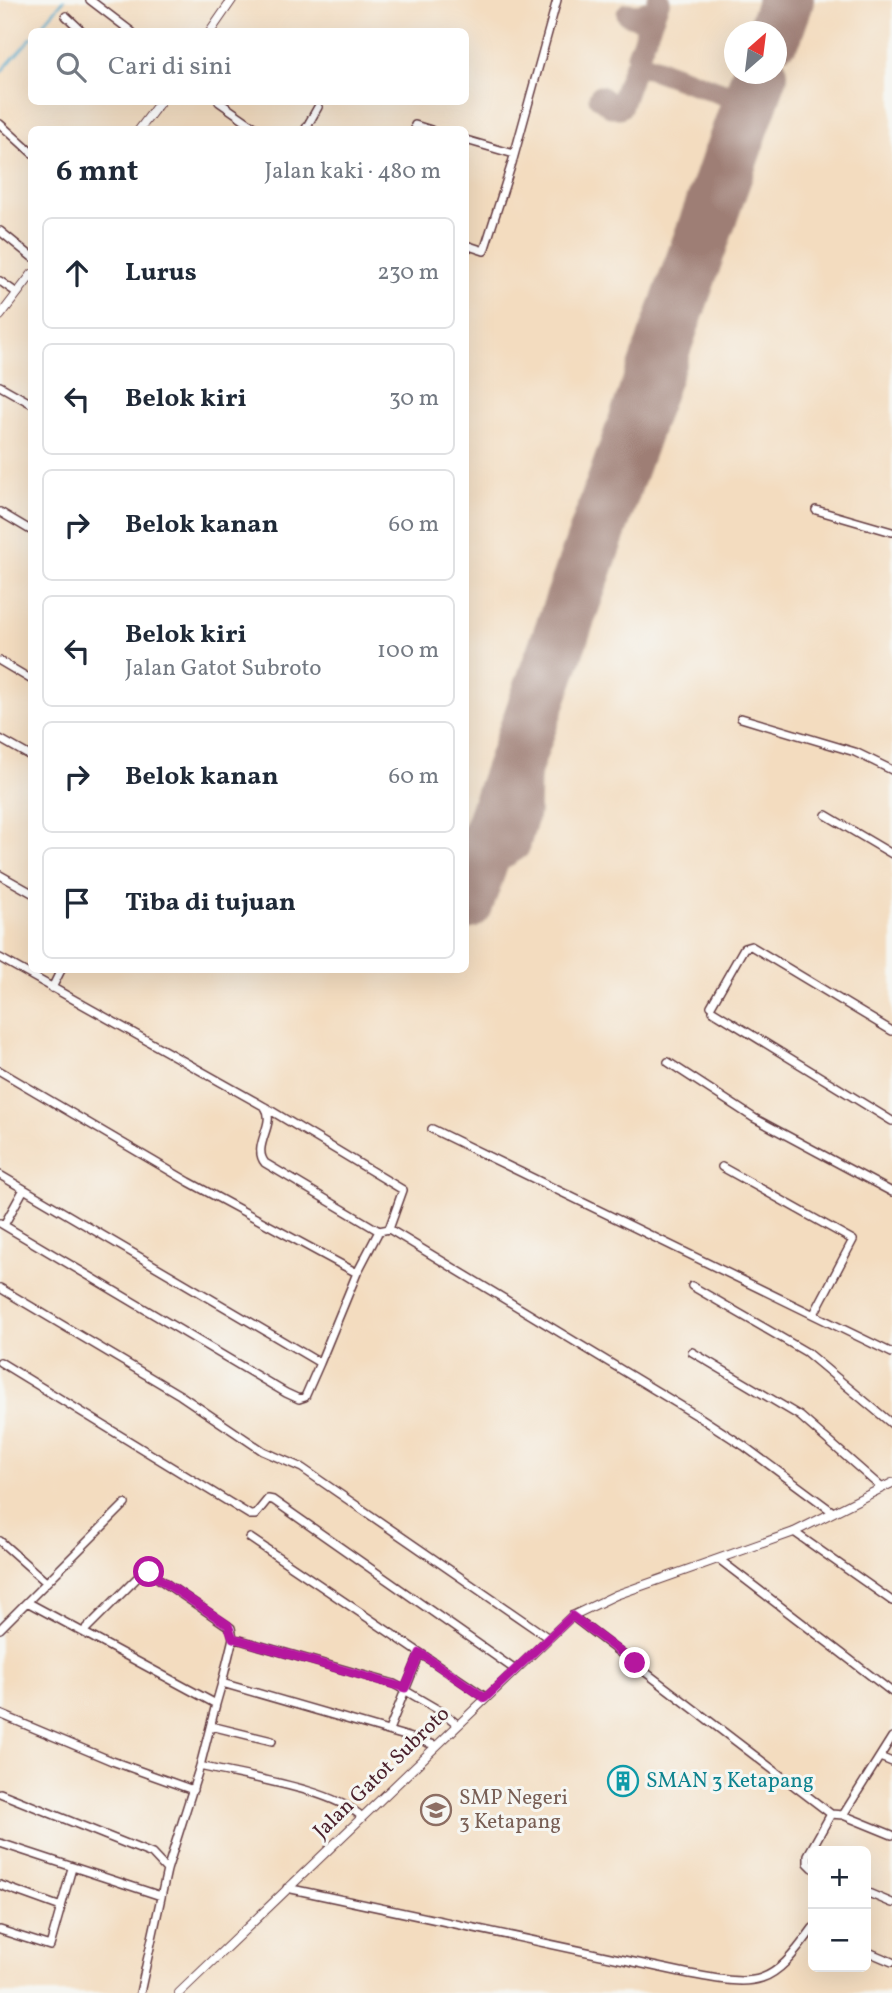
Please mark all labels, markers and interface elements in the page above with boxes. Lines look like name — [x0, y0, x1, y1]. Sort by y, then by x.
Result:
north arrow — [724, 21, 787, 84]
search box — [28, 28, 469, 105]
icon: search — [52, 48, 90, 86]
text: Cari di sini — [108, 49, 232, 85]
text: 6 mnt — [56, 151, 138, 193]
text: Jalan kaki · 480 m — [264, 156, 441, 188]
icon: ahead — [58, 254, 96, 292]
text: Lurus — [125, 255, 197, 291]
text: 230 m — [377, 257, 439, 289]
icon: left — [58, 380, 96, 418]
text: Belok kiri — [125, 381, 247, 417]
text: 30 m — [389, 383, 439, 415]
icon: right — [58, 506, 96, 544]
text: Belok kanan — [125, 507, 279, 543]
text: 60 m — [389, 509, 439, 541]
text: Belok kiri — [125, 617, 247, 653]
icon: left — [58, 632, 96, 670]
text: 100 m — [377, 635, 439, 667]
text: Jalan Gatot Subroto — [125, 653, 322, 685]
icon: right — [58, 758, 96, 796]
text: Belok kanan — [125, 759, 279, 795]
text: 60 m — [389, 761, 439, 793]
icon: arrive — [58, 884, 96, 922]
text: Tiba di tujuan — [125, 885, 296, 921]
route start — [133, 1556, 164, 1587]
route end — [619, 1647, 650, 1678]
street label: Jalan Gatot Subroto — [307, 1700, 457, 1846]
building icon: SMAN 3 Ketapang — [606, 1764, 640, 1798]
place label: SMAN 3 Ketapang — [646, 1767, 814, 1796]
place label: SMP Negeri 3 Ketapang — [459, 1784, 568, 1837]
school or university icon: SMP Negeri 3 Ketapang — [419, 1793, 453, 1827]
map controls — [808, 1846, 871, 1972]
button: + — [808, 1846, 871, 1909]
button: − — [808, 1909, 871, 1972]

